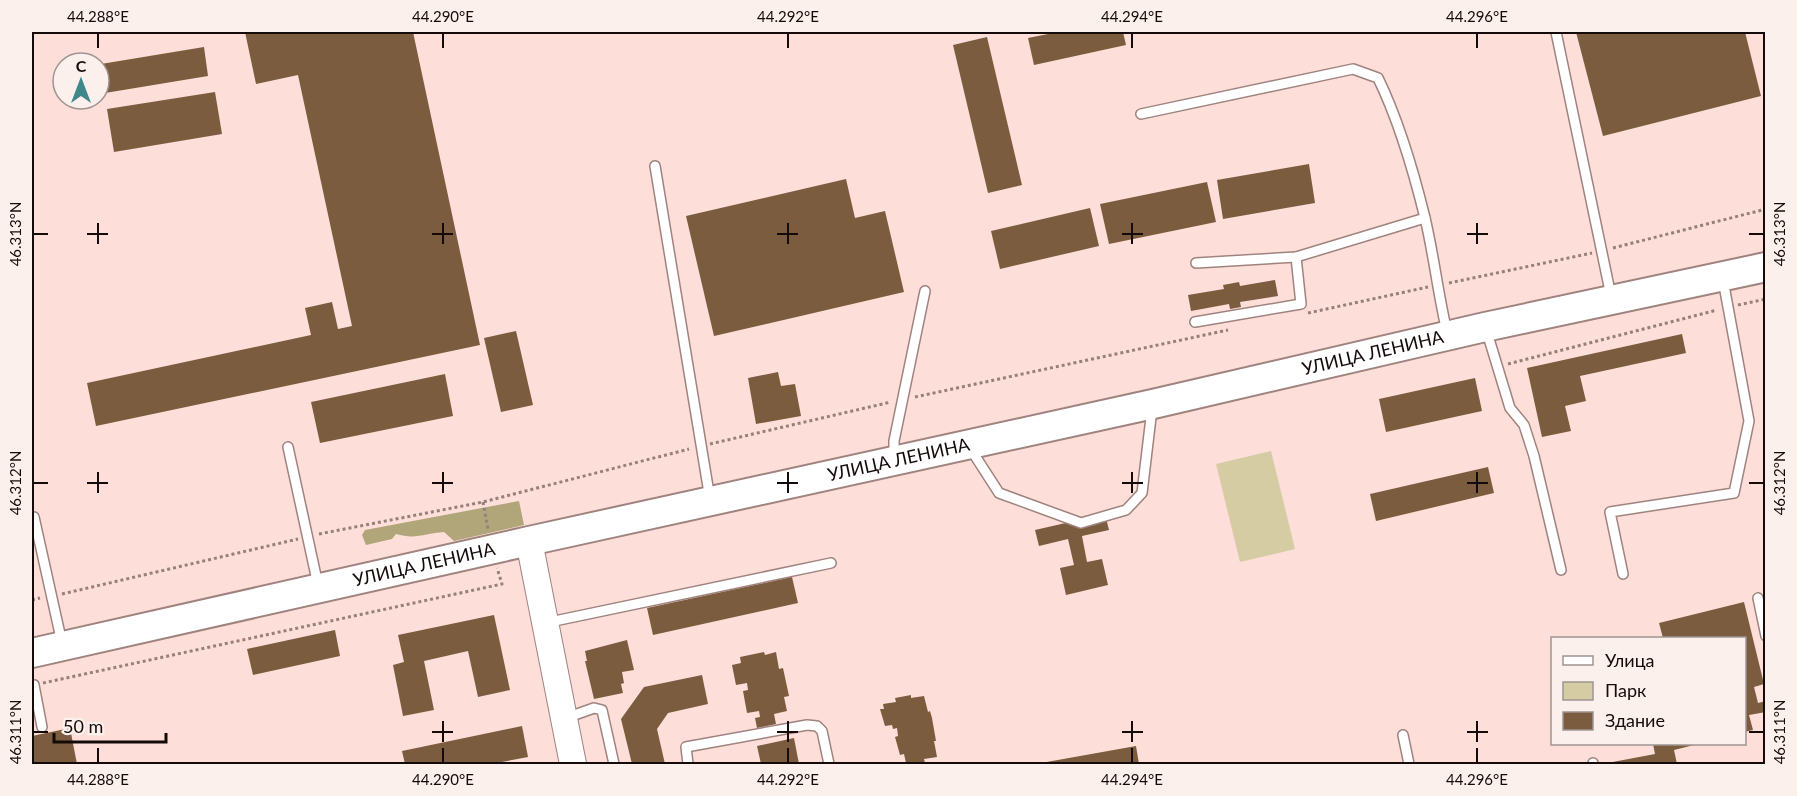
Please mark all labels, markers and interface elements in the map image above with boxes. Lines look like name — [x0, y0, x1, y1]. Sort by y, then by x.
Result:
text: 44.288°E — [67, 7, 129, 25]
text: 44.290°E — [412, 7, 474, 25]
text: 44.292°E — [757, 7, 819, 25]
text: 44.294°E — [1101, 7, 1163, 25]
text: 44.296°E — [1446, 7, 1508, 25]
north arrow — [51, 51, 111, 111]
text: С — [76, 56, 87, 75]
text: 46.313°N — [6, 202, 24, 266]
text: 46.313°N — [1770, 202, 1788, 266]
street label: УЛИЦА ЛЕНИНА — [1300, 325, 1446, 379]
street label: УЛИЦА ЛЕНИНА — [825, 432, 972, 485]
text: 46.312°N — [6, 451, 24, 515]
text: 46.312°N — [1770, 451, 1788, 515]
street label: УЛИЦА ЛЕНИНА — [351, 537, 498, 590]
legend — [1551, 637, 1746, 745]
text: Улица — [1605, 649, 1655, 671]
text: Парк — [1605, 679, 1647, 701]
text: 46.311°N — [6, 700, 24, 764]
text: 46.311°N — [1770, 700, 1788, 764]
scale bar — [54, 706, 166, 744]
text: Здание — [1605, 709, 1665, 731]
text: 50 m — [63, 715, 103, 737]
text: 44.288°E — [67, 770, 129, 788]
text: 44.290°E — [412, 770, 474, 788]
text: 44.292°E — [757, 770, 819, 788]
text: 44.294°E — [1101, 770, 1163, 788]
text: 44.296°E — [1446, 770, 1508, 788]

